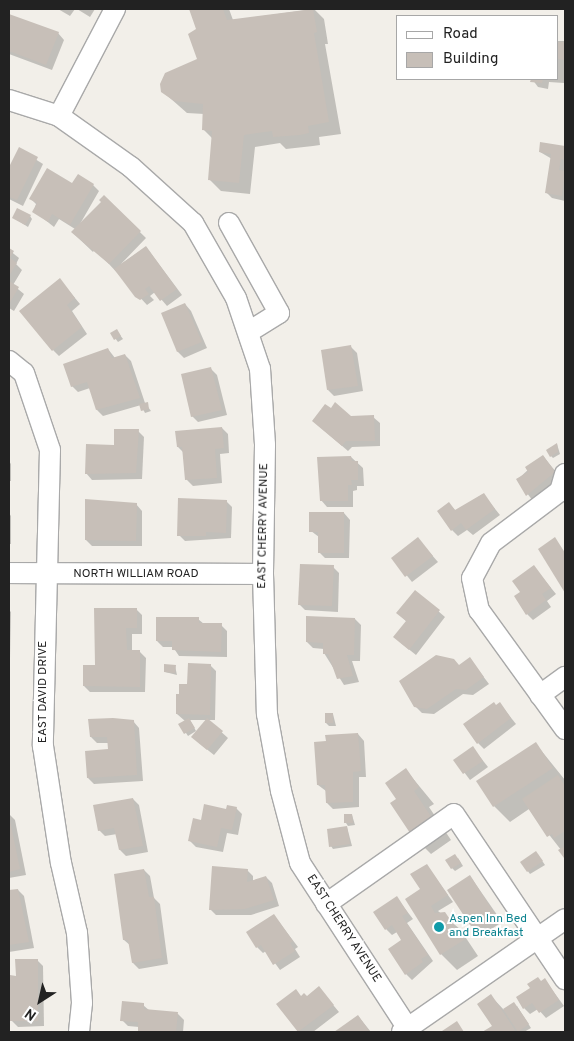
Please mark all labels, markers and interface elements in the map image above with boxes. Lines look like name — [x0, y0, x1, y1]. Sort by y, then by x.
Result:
legend — [396, 15, 559, 80]
text: Road — [443, 25, 478, 44]
text: Building — [443, 50, 498, 69]
street label: EAST CHERRY AVENUE — [256, 462, 272, 590]
street label: NORTH WILLIAM ROAD — [73, 568, 199, 582]
street label: EAST DAVID DRIVE — [37, 640, 51, 744]
street label: EAST CHERRY AVENUE — [302, 872, 384, 986]
place label: Aspen Inn Bed and Breakfast — [449, 913, 527, 941]
marker: Aspen Inn Bed and Breakfast — [433, 921, 445, 933]
north arrow — [15, 976, 65, 1026]
text: N — [22, 1004, 40, 1024]

